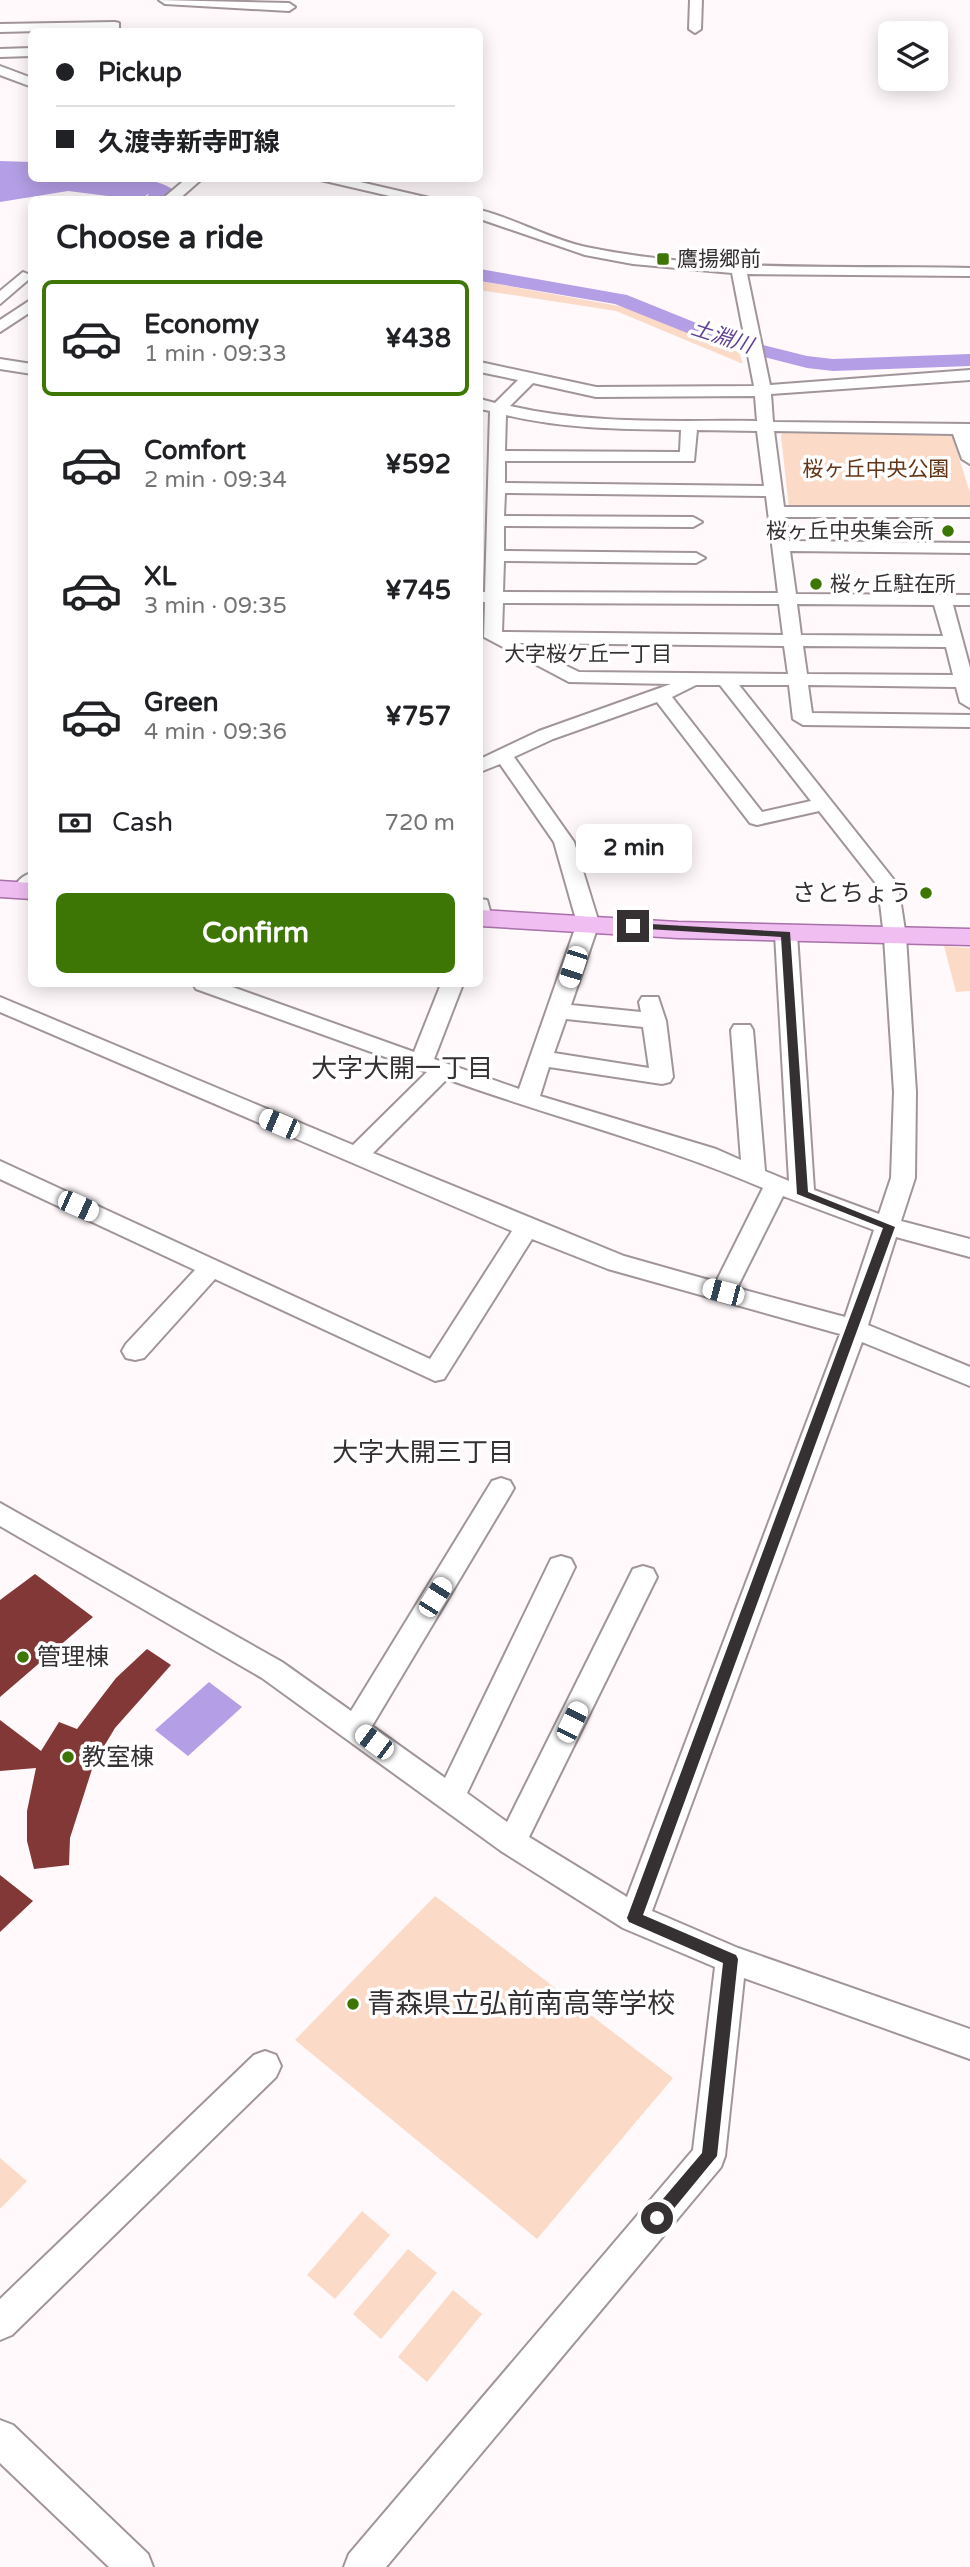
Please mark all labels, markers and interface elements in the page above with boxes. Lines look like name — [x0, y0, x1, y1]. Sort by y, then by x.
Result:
map controls — [878, 21, 948, 91]
button: layers — [878, 21, 948, 91]
text: Pickup — [98, 57, 182, 88]
text: 久渡寺新寺町線 — [98, 127, 280, 158]
text: Choose a ride — [56, 219, 263, 257]
place label: 鷹揚郷前 — [677, 247, 761, 272]
marker: 鷹揚郷前 — [655, 251, 671, 267]
icon: car — [60, 307, 123, 370]
text: Economy — [144, 309, 259, 340]
water label: 土淵川 — [688, 315, 758, 359]
text: ¥438 — [385, 323, 451, 354]
text: 1 min · 09:33 — [144, 340, 287, 368]
icon: car — [60, 433, 123, 496]
text: Comfort — [144, 435, 246, 466]
text: ¥592 — [385, 449, 451, 480]
park label: 桜ヶ丘中央公園 — [803, 457, 950, 482]
text: 2 min · 09:34 — [144, 466, 287, 494]
place label: 桜ヶ丘中央集会所 — [766, 519, 934, 544]
marker: 桜ヶ丘中央集会所 — [940, 523, 956, 539]
icon: car — [60, 559, 123, 622]
text: XL — [144, 561, 176, 592]
place label: 桜ヶ丘駐在所 — [830, 572, 956, 597]
text: ¥745 — [385, 575, 451, 606]
marker: 桜ヶ丘駐在所 — [808, 576, 824, 592]
text: 3 min · 09:35 — [144, 592, 287, 620]
district label: 大字桜ケ丘一丁目 — [504, 642, 672, 667]
icon: car — [60, 685, 123, 748]
text: Green — [144, 687, 219, 718]
text: ¥757 — [385, 701, 451, 732]
text: 4 min · 09:36 — [144, 718, 287, 746]
icon: cash — [56, 804, 94, 842]
text: Cash — [112, 807, 173, 838]
text: 720 m — [385, 809, 455, 837]
callout: 2 min — [575, 824, 691, 874]
text: 2 min — [603, 834, 665, 862]
place label: さとちょう — [792, 879, 912, 908]
marker: さとちょう — [918, 885, 934, 901]
button: Confirm — [56, 893, 455, 973]
route end — [617, 910, 649, 942]
car — [557, 944, 590, 990]
district label: 大字大開一丁目 — [311, 1053, 493, 1084]
car — [256, 1106, 303, 1142]
car — [55, 1188, 102, 1224]
car — [700, 1276, 747, 1308]
district label: 大字大開三丁目 — [332, 1437, 514, 1468]
car — [415, 1574, 456, 1620]
place label: 管理棟 — [37, 1643, 109, 1672]
marker: 管理棟 — [15, 1649, 31, 1665]
car — [554, 1699, 591, 1745]
car — [351, 1721, 398, 1763]
place label: 教室棟 — [82, 1743, 154, 1772]
marker: 教室棟 — [60, 1749, 76, 1765]
place label: 青森県立弘前南高等学校 — [367, 1987, 675, 2021]
marker: 青森県立弘前南高等学校 — [345, 1996, 361, 2012]
route start — [641, 2202, 673, 2234]

